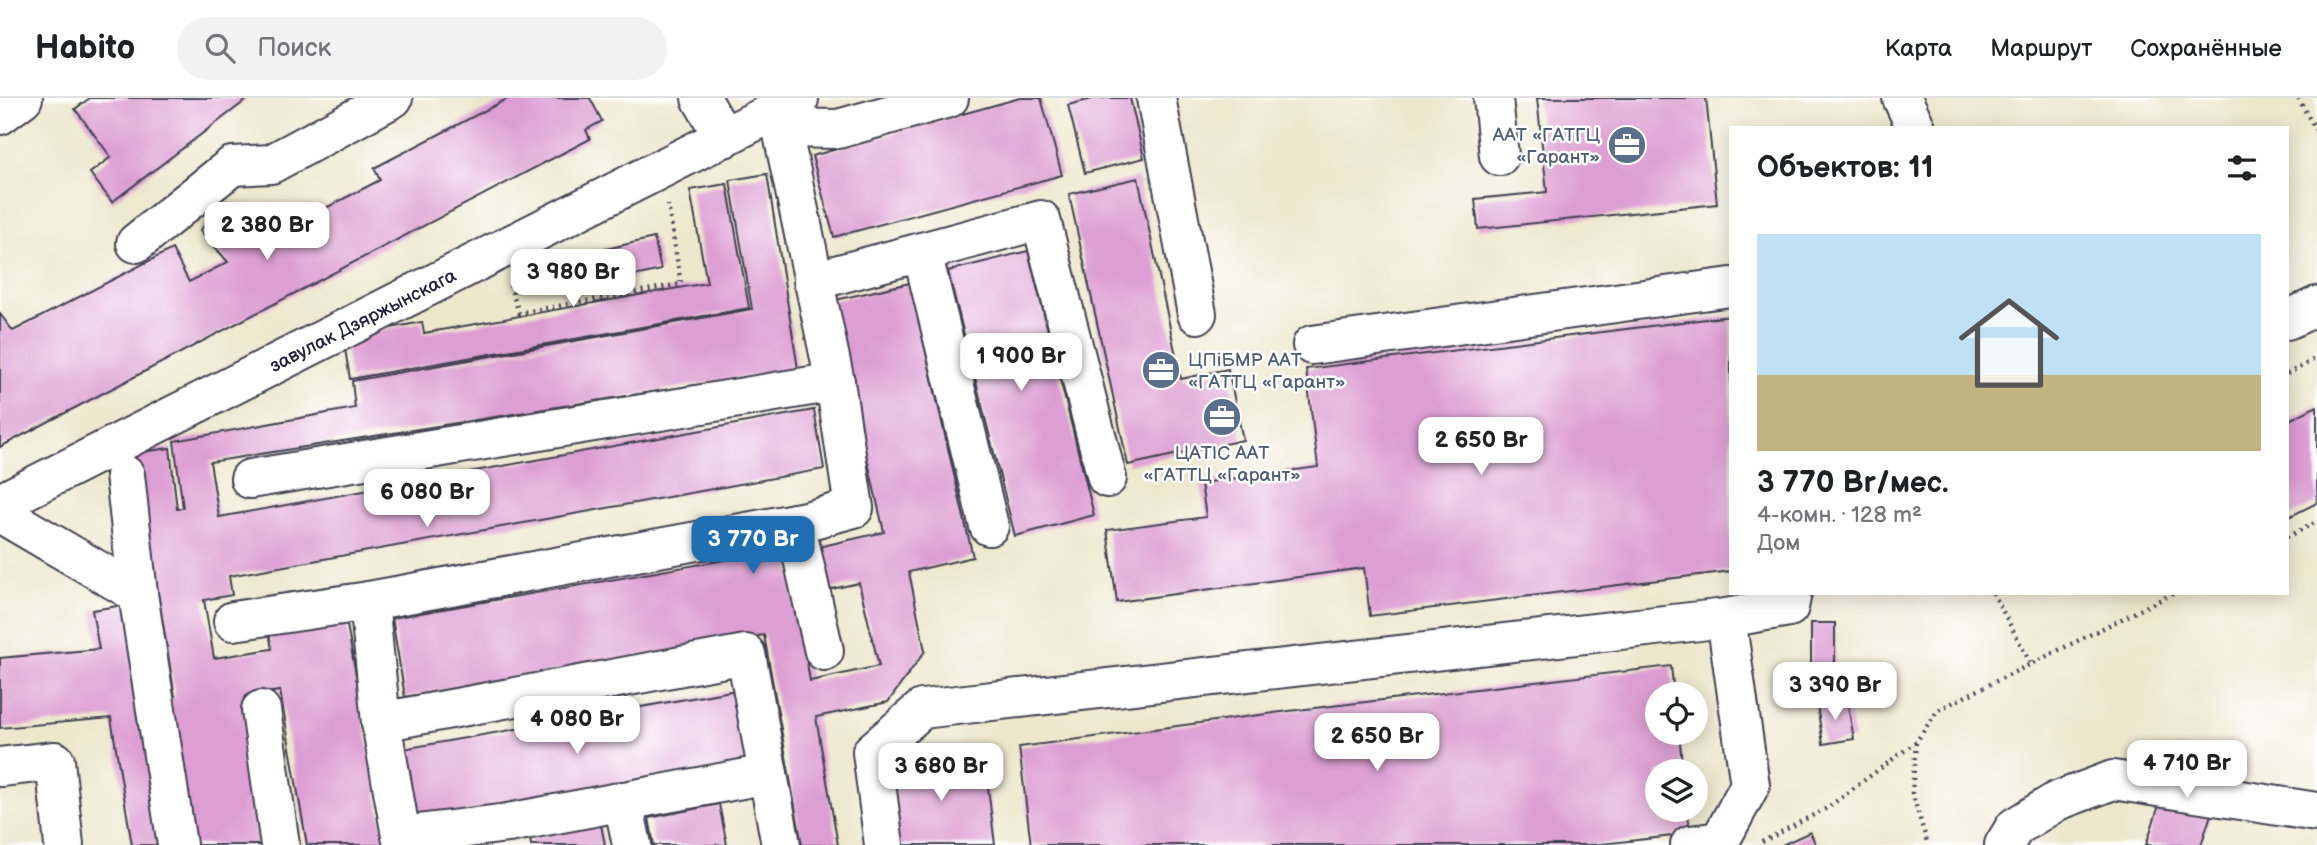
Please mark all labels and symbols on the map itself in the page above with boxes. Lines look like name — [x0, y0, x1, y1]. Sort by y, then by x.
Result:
place label: ААТ «ГАТГЦ «Гарант» — [1492, 124, 1600, 169]
office icon: ААТ «ГАТГЦ «Гарант» — [1606, 124, 1648, 166]
pin: 2 380 Br — [195, 202, 339, 262]
pin: 3 980 Br — [501, 250, 645, 309]
street label: завулак Дзяржынскага — [266, 264, 460, 378]
pin: 1 900 Br — [949, 334, 1093, 393]
office icon: ЦПіБМР ААТ «ГАТТЦ «Гарант» — [1140, 349, 1182, 391]
place label: ЦПіБМР ААТ «ГАТТЦ «Гарант» — [1188, 349, 1346, 394]
office icon: ЦАТІС ААТ «ГАТТЦ «Гарант» — [1201, 396, 1243, 438]
pin: 2 650 Br — [1409, 418, 1553, 477]
place label: ЦАТІС ААТ «ГАТТЦ «Гарант» — [1143, 442, 1301, 487]
pin: 6 080 Br — [355, 470, 499, 529]
pin: 3 770 Br — [681, 517, 825, 576]
pin: 3 390 Br — [1763, 662, 1907, 722]
pin: 4 080 Br — [505, 696, 649, 756]
pin: 2 650 Br — [1305, 714, 1449, 773]
pin: 4 710 Br — [2115, 740, 2259, 800]
pin: 3 680 Br — [869, 744, 1013, 803]

